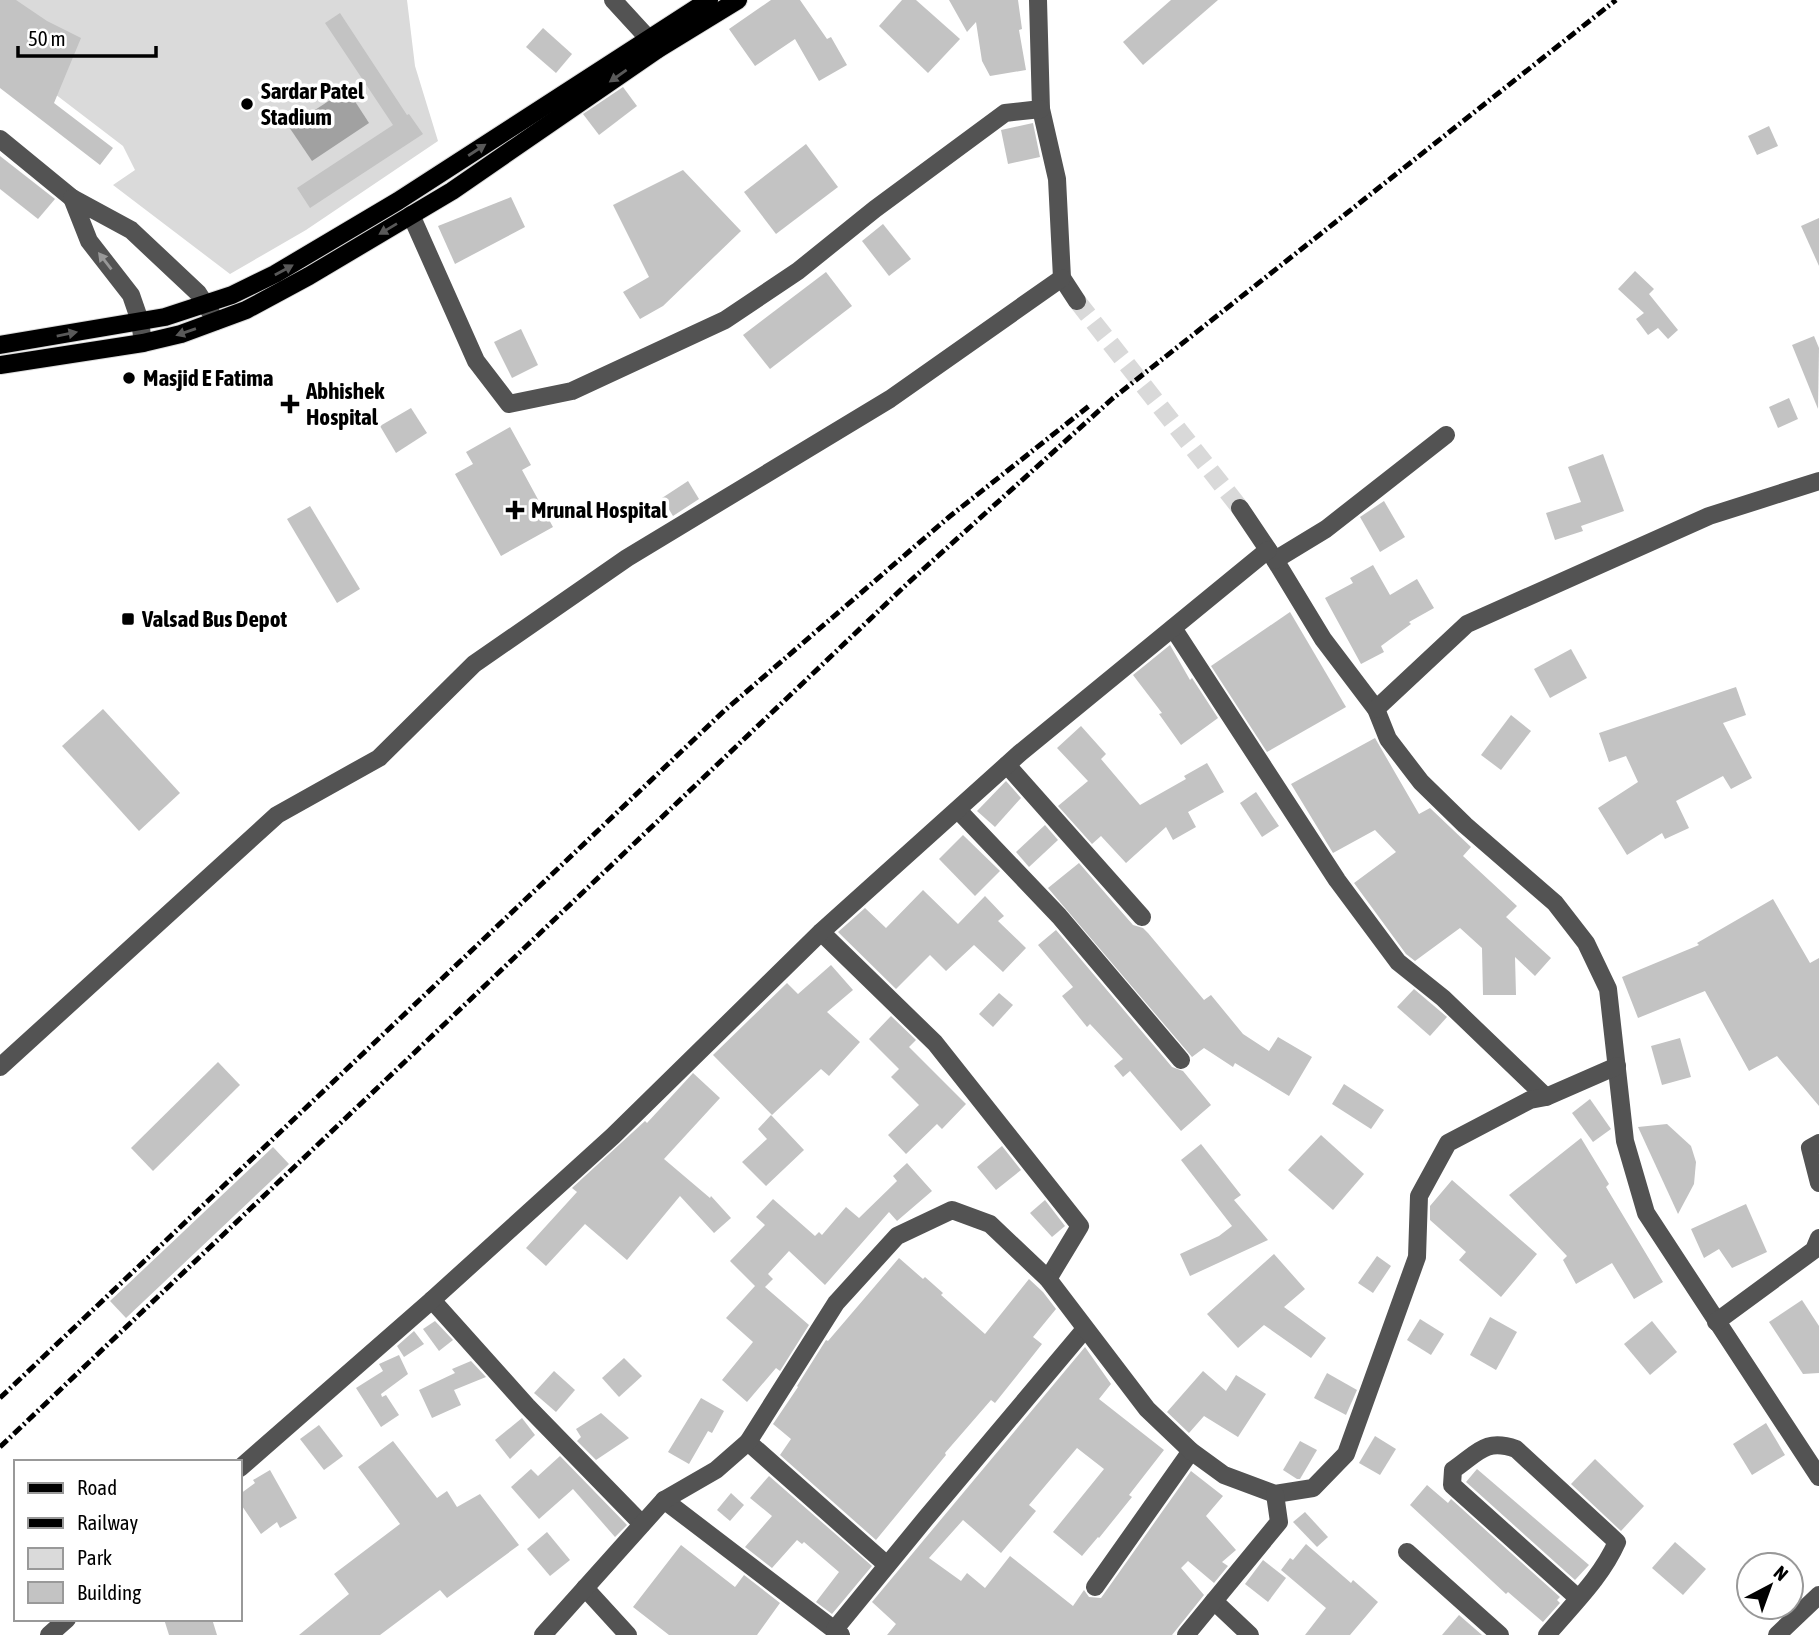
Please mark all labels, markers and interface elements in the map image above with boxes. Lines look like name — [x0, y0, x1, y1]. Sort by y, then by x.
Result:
scale bar — [18, 14, 156, 58]
text: 50 m — [28, 26, 66, 50]
one-way arrow — [609, 69, 627, 83]
place label: Sardar Patel Stadium — [261, 78, 365, 130]
marker: Sardar Patel Stadium — [239, 96, 255, 112]
one-way arrow — [467, 143, 487, 156]
one-way arrow — [379, 223, 398, 235]
one-way arrow — [98, 253, 113, 271]
one-way arrow — [274, 264, 294, 276]
one-way arrow — [175, 327, 196, 338]
one-way arrow — [56, 328, 78, 339]
place label: Masjid E Fatima — [143, 365, 274, 391]
marker: Masjid E Fatima — [121, 370, 137, 386]
place label: Abhishek Hospital — [305, 378, 385, 430]
marker: Abhishek Hospital — [280, 394, 300, 414]
place label: Mrunal Hospital — [531, 497, 668, 523]
marker: Mrunal Hospital — [505, 500, 525, 520]
place label: Valsad Bus Depot — [141, 606, 288, 632]
marker: Valsad Bus Depot — [120, 611, 136, 627]
legend — [14, 1460, 242, 1621]
text: Road — [77, 1475, 117, 1499]
text: Railway — [77, 1510, 139, 1534]
text: Park — [77, 1545, 112, 1569]
north arrow — [1735, 1551, 1805, 1621]
text: N — [1770, 1561, 1793, 1585]
text: Building — [77, 1580, 141, 1604]

